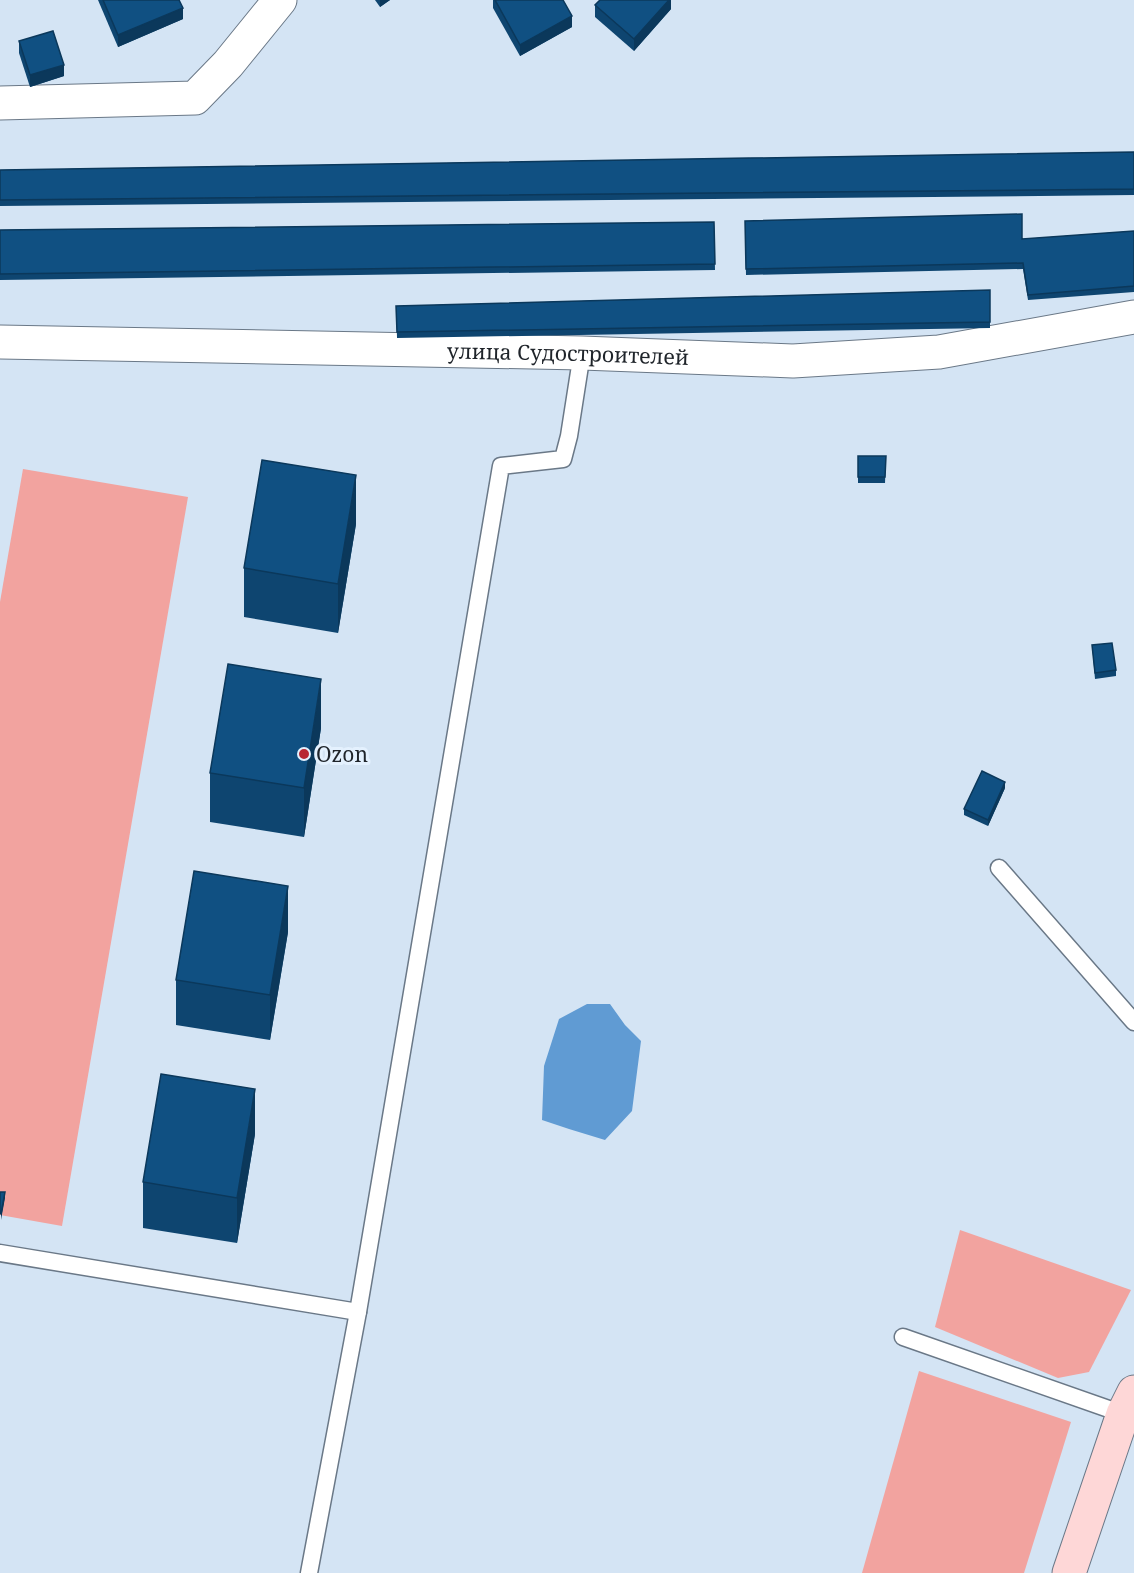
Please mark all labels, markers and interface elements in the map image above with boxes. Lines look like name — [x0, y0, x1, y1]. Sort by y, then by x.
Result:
street label: улица Судостроителей — [447, 336, 689, 371]
place label: Ozon — [316, 740, 368, 768]
marker: Ozon — [297, 747, 311, 761]

